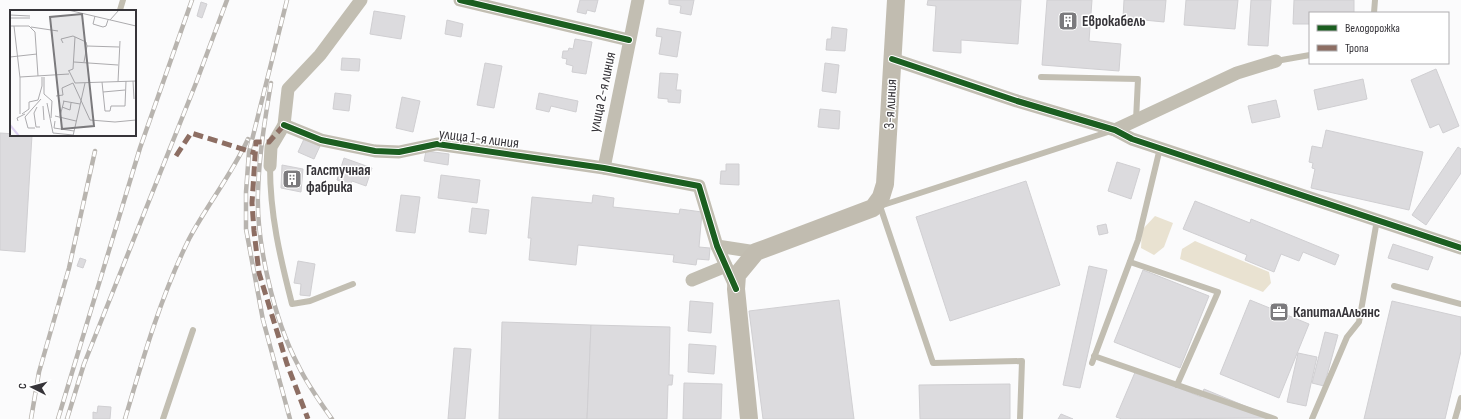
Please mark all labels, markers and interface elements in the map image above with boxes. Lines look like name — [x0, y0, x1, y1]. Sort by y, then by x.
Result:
inset map — [10, 10, 136, 136]
building icon: Еврокабель — [1057, 10, 1079, 32]
place label: Еврокабель — [1082, 12, 1146, 31]
legend — [1309, 12, 1449, 64]
text: Велодорожка — [1345, 21, 1400, 36]
text: Тропа — [1345, 41, 1369, 56]
street label: улица 2-я линия — [585, 50, 620, 134]
street label: 3-я линия — [880, 78, 901, 129]
street label: улица 1-я линия — [438, 124, 520, 153]
place label: Галстучная фабрика — [306, 161, 371, 197]
building icon: Галстучная фабрика — [281, 168, 303, 190]
office icon: КапиталАльянс — [1268, 301, 1290, 323]
place label: КапиталАльянс — [1293, 303, 1380, 322]
north arrow — [12, 367, 52, 407]
text: С — [16, 382, 29, 389]

